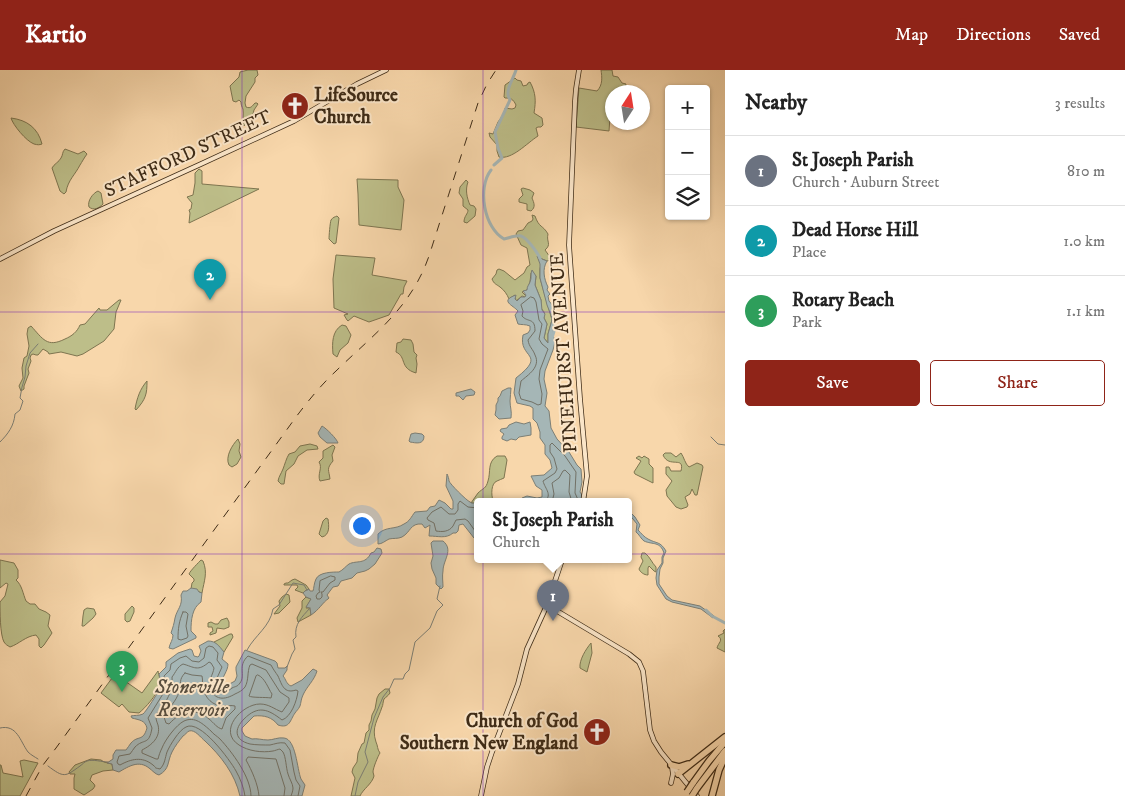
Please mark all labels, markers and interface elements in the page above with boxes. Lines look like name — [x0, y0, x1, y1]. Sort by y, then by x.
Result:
text: Kartio — [25, 20, 87, 50]
text: Map — [895, 24, 928, 46]
text: Directions — [956, 24, 1031, 46]
text: Saved — [1059, 24, 1100, 46]
place label: LifeSource Church — [314, 84, 398, 129]
north arrow — [605, 85, 650, 130]
map controls — [665, 85, 710, 220]
button: + — [665, 85, 710, 130]
text: Nearby — [745, 90, 807, 116]
church icon: LifeSource Church — [280, 91, 310, 121]
text: 3 results — [1055, 93, 1105, 113]
street label: STAFFORD STREET — [101, 105, 276, 203]
button: − — [665, 130, 710, 175]
text: St Joseph Parish — [792, 149, 914, 172]
text: 1 — [758, 161, 764, 181]
text: 810 m — [1067, 161, 1105, 181]
text: Church · Auburn Street — [792, 172, 939, 192]
button: layers — [665, 175, 710, 220]
text: Dead Horse Hill — [792, 219, 918, 242]
text: 2 — [757, 231, 765, 251]
text: 1.0 km — [1063, 231, 1105, 251]
text: Place — [792, 242, 826, 262]
street label: PINEHURST AVENUE — [546, 252, 582, 454]
pin: 2 — [194, 259, 226, 300]
text: Rotary Beach — [792, 289, 894, 312]
text: 3 — [758, 301, 764, 321]
text: 1.1 km — [1066, 301, 1105, 321]
text: Park — [792, 312, 822, 332]
button: Save — [745, 360, 920, 406]
button: Share — [930, 360, 1105, 406]
popup — [474, 498, 632, 563]
text: St Joseph Parish — [492, 509, 614, 532]
your location — [349, 513, 375, 539]
text: Church — [492, 532, 540, 552]
pin: 1 — [537, 580, 569, 621]
pin: 3 — [106, 651, 138, 692]
water label: Stoneville Reservoir — [154, 675, 230, 723]
place label: Church of God Southern New England — [400, 710, 579, 755]
church icon: Church of God Southern New England — [582, 717, 612, 747]

